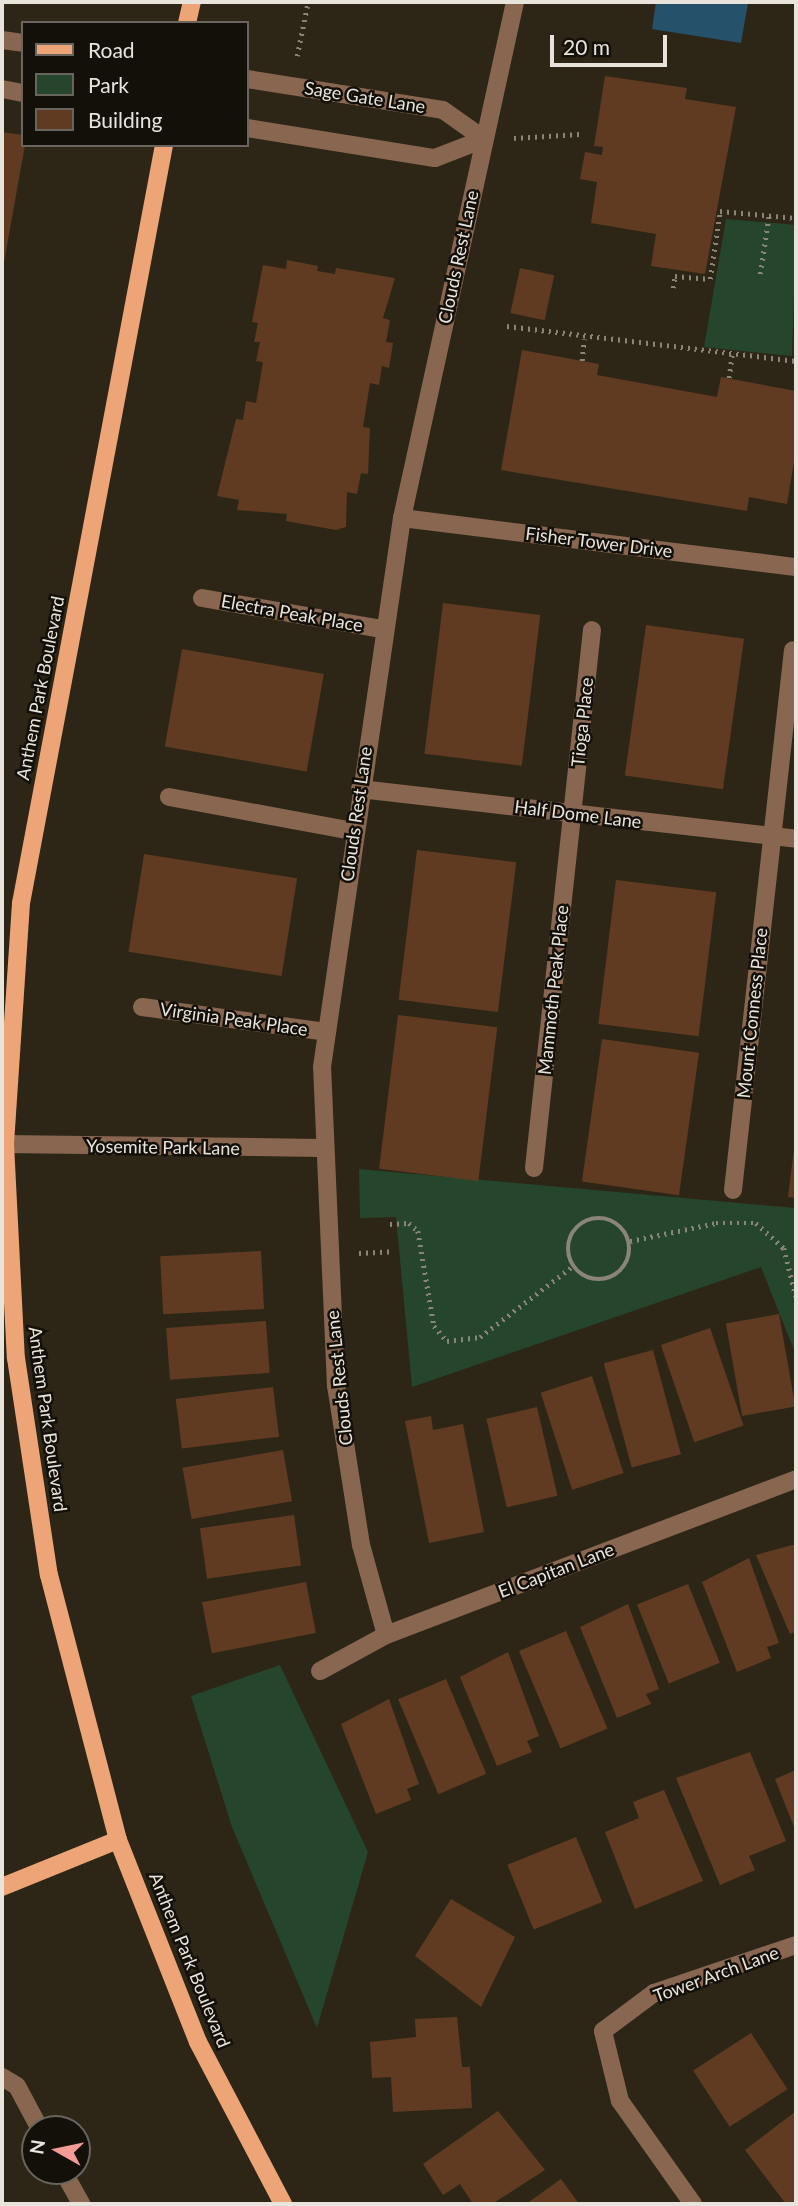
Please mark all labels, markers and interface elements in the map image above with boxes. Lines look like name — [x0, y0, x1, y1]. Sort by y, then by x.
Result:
legend — [21, 21, 248, 147]
scale bar — [553, 21, 670, 65]
text: 20 m — [563, 34, 610, 59]
text: Road — [88, 37, 135, 62]
text: Park — [88, 72, 129, 97]
street label: Sage Gate Lane — [303, 77, 427, 117]
text: Building — [88, 107, 163, 132]
street label: Clouds Rest Lane — [433, 188, 483, 326]
street label: Fisher Tower Drive — [524, 522, 674, 562]
street label: Electra Peak Place — [219, 590, 365, 636]
street label: Anthem Park Boulevard — [12, 594, 68, 782]
street label: Tioga Place — [567, 676, 597, 768]
street label: Clouds Rest Lane — [336, 745, 376, 883]
street label: Half Dome Lane — [513, 795, 643, 833]
street label: Mammoth Peak Place — [533, 904, 573, 1076]
street label: Mount Conness Place — [732, 927, 772, 1099]
street label: Virginia Peak Place — [159, 998, 309, 1040]
street label: Yosemite Park Lane — [86, 1135, 240, 1159]
street label: Clouds Rest Lane — [321, 1309, 357, 1447]
street label: Anthem Park Boulevard — [24, 1325, 72, 1513]
street label: El Capitan Lane — [495, 1538, 617, 1602]
street label: Anthem Park Boulevard — [145, 1869, 235, 2051]
street label: Tower Arch Lane — [650, 1941, 782, 2007]
north arrow — [21, 2115, 91, 2185]
text: N — [24, 2138, 49, 2156]

